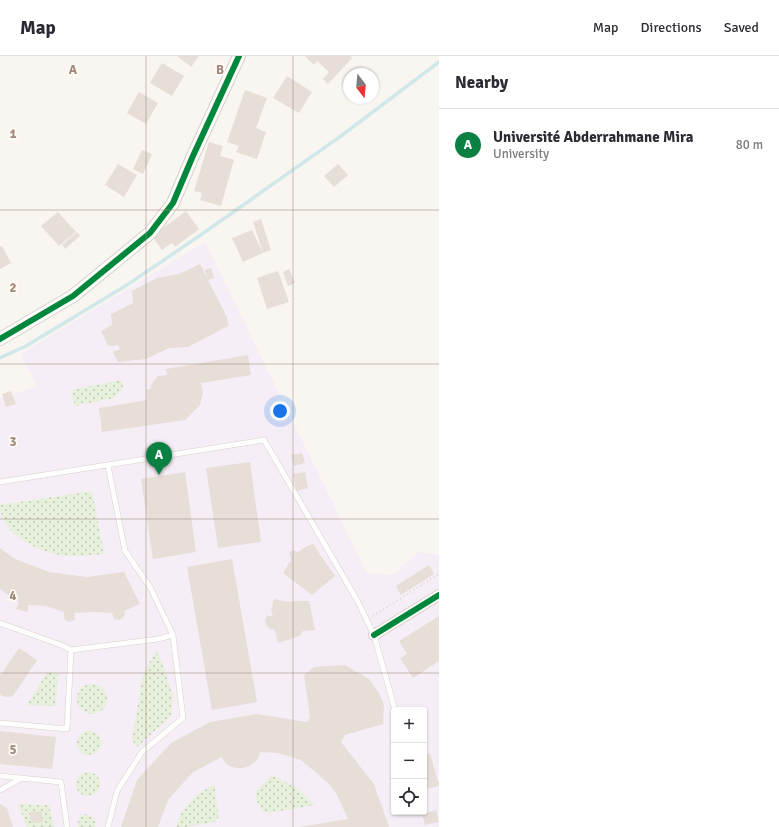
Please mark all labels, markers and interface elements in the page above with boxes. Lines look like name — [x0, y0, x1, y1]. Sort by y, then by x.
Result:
text: Map — [20, 16, 56, 40]
text: Map — [593, 19, 619, 36]
text: Directions — [641, 19, 702, 36]
text: Saved — [724, 19, 759, 36]
text: A — [69, 62, 78, 78]
text: B — [216, 62, 224, 78]
north arrow — [343, 68, 379, 104]
text: Nearby — [455, 72, 508, 93]
text: 1 — [9, 126, 17, 142]
text: Université Abderrahmane Mira — [493, 128, 693, 146]
text: A — [464, 137, 472, 153]
text: 80 m — [736, 137, 763, 153]
text: University — [493, 146, 549, 162]
text: 2 — [9, 280, 17, 296]
your location — [270, 401, 290, 421]
text: 3 — [9, 434, 17, 450]
pin: A — [146, 442, 172, 475]
text: 4 — [9, 588, 17, 604]
map controls — [391, 707, 427, 815]
button: + — [391, 707, 427, 743]
text: 5 — [9, 742, 17, 758]
button: − — [391, 743, 427, 779]
button: locate — [391, 779, 427, 815]

